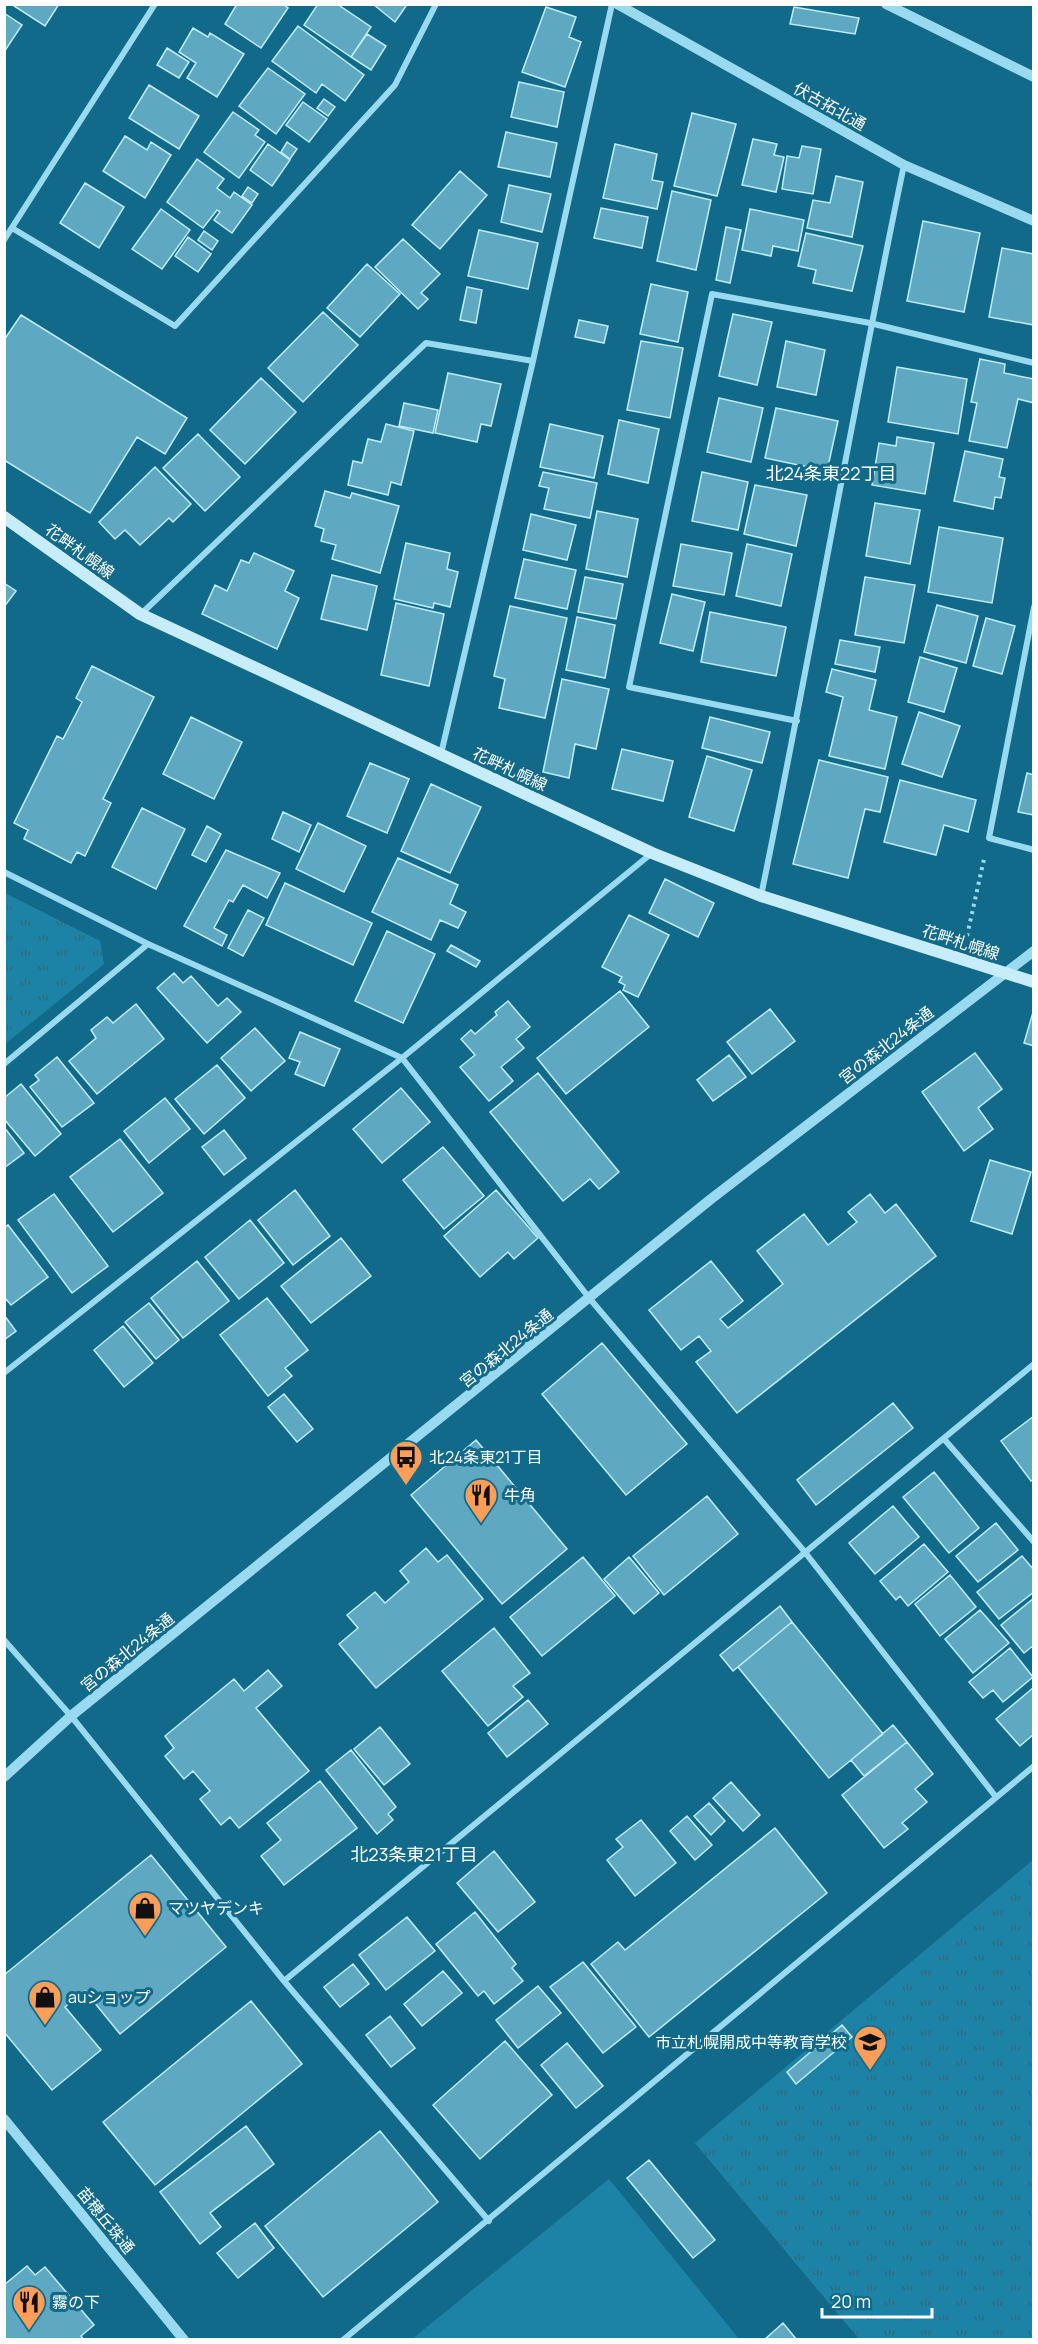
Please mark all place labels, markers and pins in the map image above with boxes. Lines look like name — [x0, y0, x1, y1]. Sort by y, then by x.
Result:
bus stop icon: 北24条東21丁目 — [388, 1439, 424, 1486]
place label: 北24条東21丁目 — [429, 1446, 543, 1468]
restaurant icon: 牛角 — [463, 1477, 499, 1524]
place label: 牛角 — [504, 1484, 536, 1506]
shop icon: マツヤデンキ — [127, 1890, 163, 1937]
place label: マツヤデンキ — [168, 1897, 264, 1919]
shop icon: auショップ — [27, 1979, 63, 2026]
place label: auショップ — [68, 1986, 150, 2008]
school or university icon: 市立札幌開成中等教育学校 — [852, 2024, 888, 2071]
place label: 市立札幌開成中等教育学校 — [655, 2031, 847, 2053]
restaurant icon: 霧の下 — [11, 2284, 47, 2331]
place label: 霧の下 — [52, 2291, 100, 2313]

